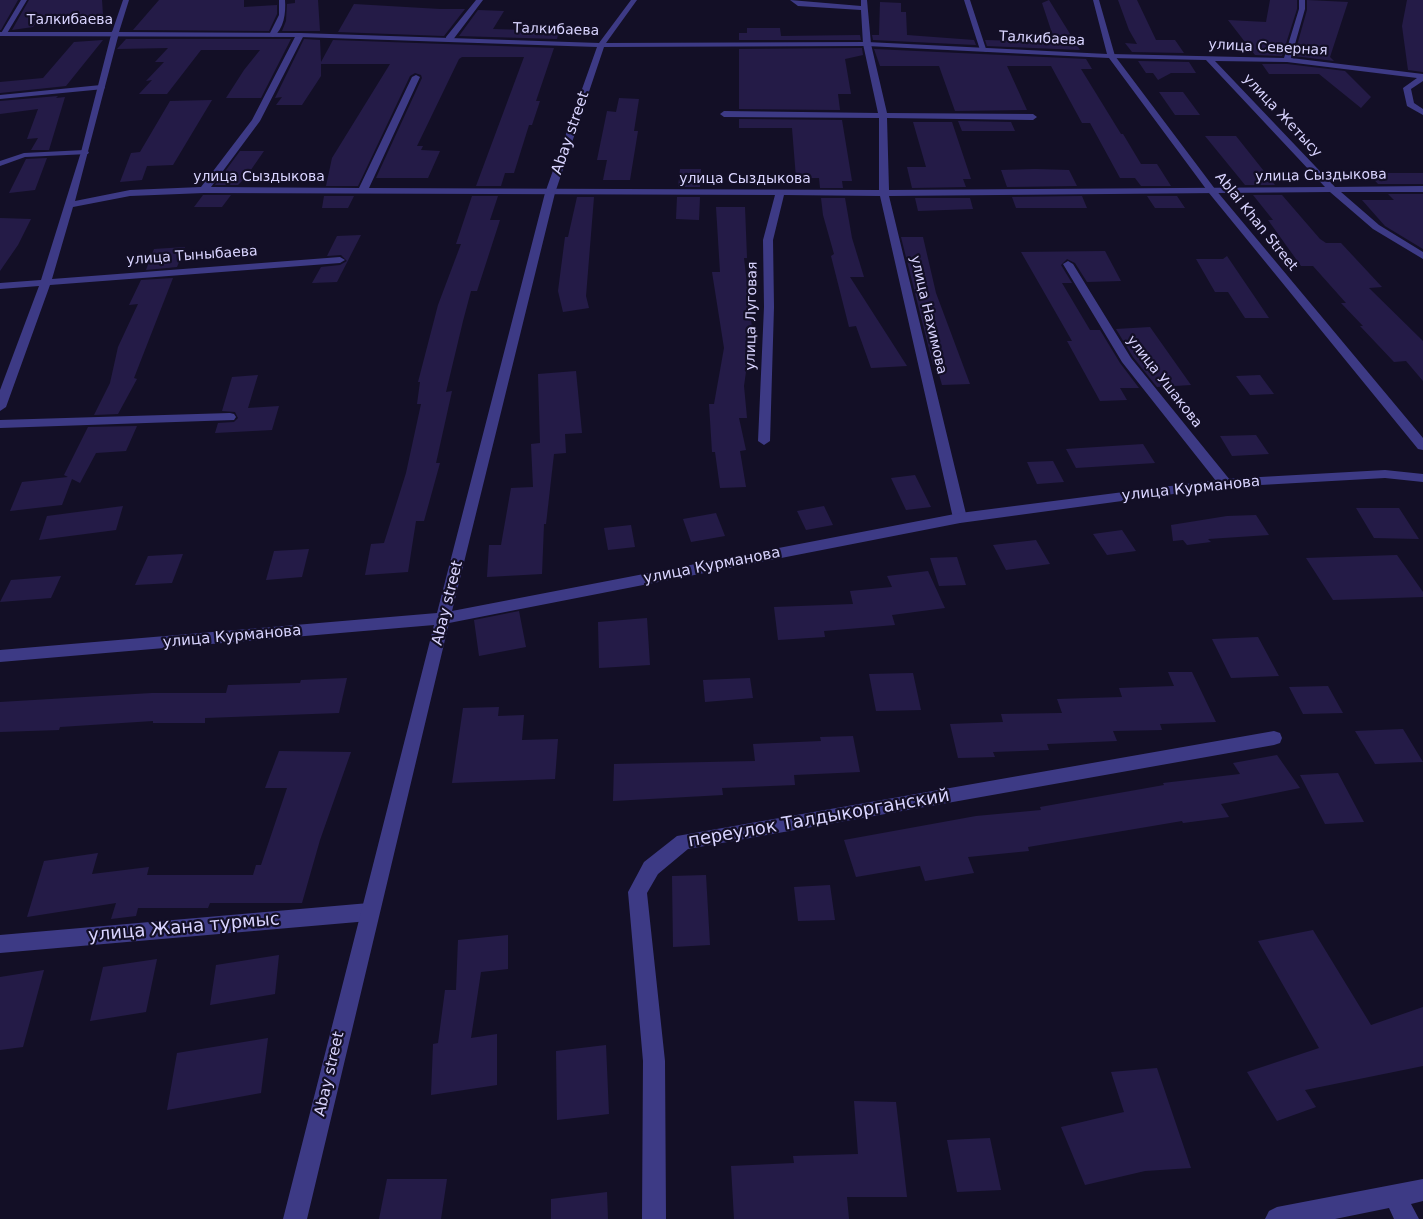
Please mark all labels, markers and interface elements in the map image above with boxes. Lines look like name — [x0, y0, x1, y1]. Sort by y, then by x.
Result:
street label: Талкибаева — [27, 12, 113, 28]
street label: Талкибаева — [513, 20, 599, 40]
street label: Талкибаева — [998, 28, 1086, 50]
street label: улица Северная — [1208, 36, 1328, 60]
street label: улица Жетысу — [1239, 71, 1325, 161]
street label: Abay street — [548, 89, 594, 177]
street label: улица Сыздыкова — [1255, 166, 1387, 186]
street label: улица Сыздыкова — [193, 169, 325, 185]
street label: Ablai Khan Street — [1211, 169, 1301, 275]
street label: улица Сыздыкова — [679, 171, 811, 187]
street label: улица Тыныбаева — [126, 243, 258, 269]
street label: улица Нахимова — [906, 254, 950, 376]
street label: улица Луговая — [743, 261, 761, 371]
street label: улица Ушакова — [1123, 332, 1205, 432]
street label: улица Курманова — [1121, 473, 1261, 505]
street label: улица Курманова — [642, 544, 782, 588]
street label: Abay street — [429, 559, 467, 647]
street label: улица Курманова — [162, 622, 302, 652]
street label: переулок Талдыкорганский — [687, 785, 951, 853]
street label: улица Жана турмыс — [87, 909, 281, 947]
street label: Abay street — [312, 1030, 348, 1118]

